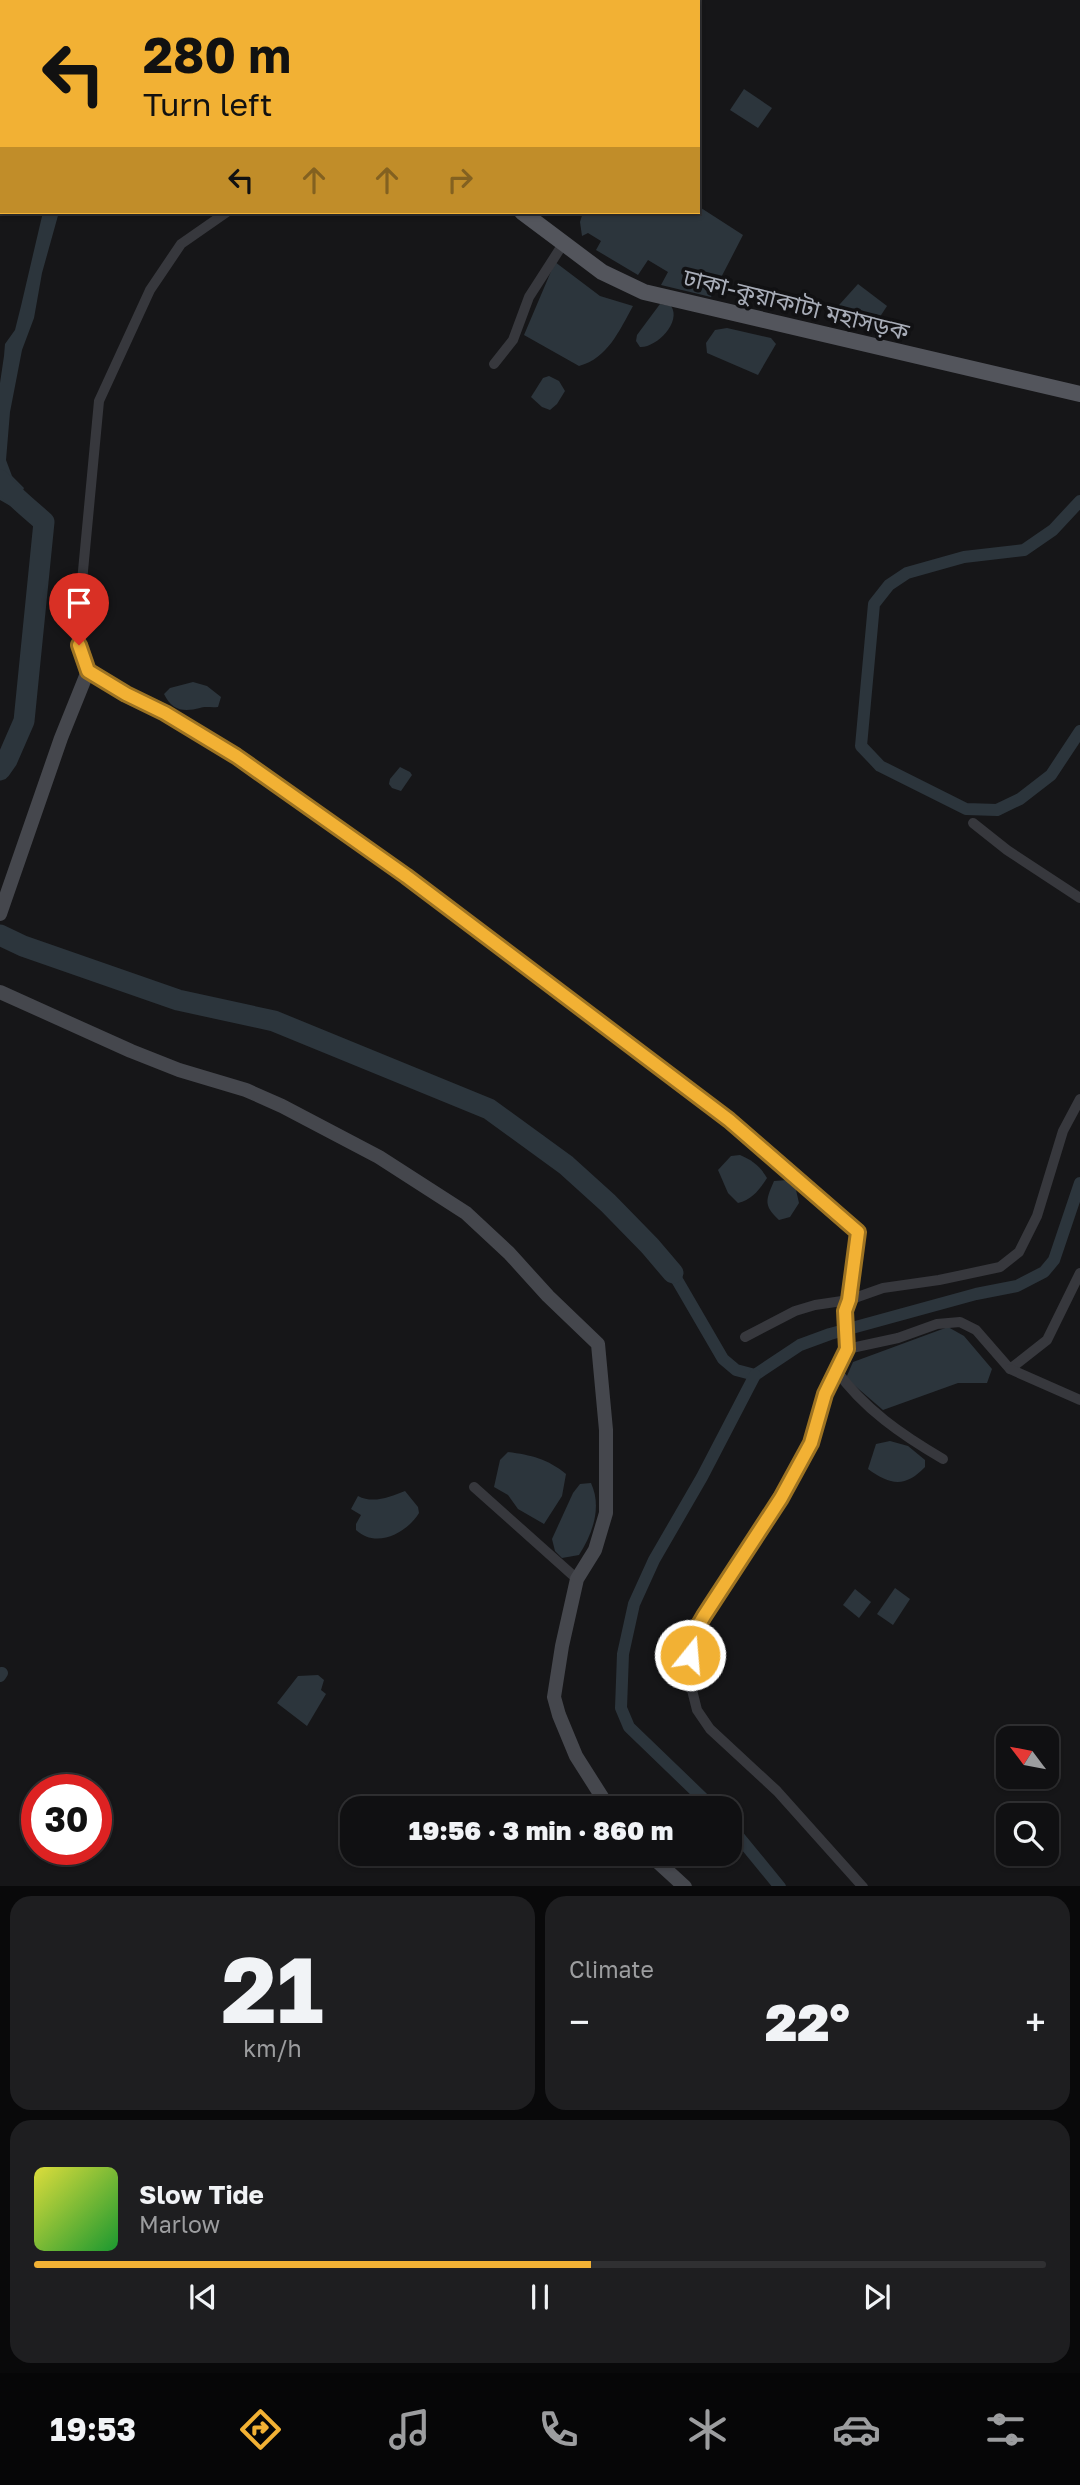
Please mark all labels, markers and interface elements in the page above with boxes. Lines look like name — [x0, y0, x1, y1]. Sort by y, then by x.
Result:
text: 280 m — [143, 25, 291, 84]
icon: left — [28, 28, 119, 119]
text: Turn left — [143, 85, 272, 123]
icon: left — [222, 161, 260, 199]
icon: ahead — [295, 161, 333, 199]
icon: ahead — [368, 161, 406, 199]
icon: right — [441, 161, 479, 199]
street label: ঢাকা-কুয়াকাটা মহাসড়ক — [679, 261, 913, 347]
pin — [49, 573, 109, 645]
icon: arrive — [60, 584, 98, 622]
position arrow — [653, 1618, 727, 1692]
north arrow — [996, 1726, 1059, 1788]
map controls — [996, 1726, 1059, 1866]
speed limit sign: 30 — [21, 1774, 112, 1865]
button: search — [996, 1803, 1059, 1866]
text: 19:56 · 3 min · 860 m — [409, 1815, 673, 1846]
text: 21 — [221, 1934, 324, 2043]
text: Climate — [569, 1955, 654, 1983]
text: 22° — [765, 1990, 850, 2052]
text: − — [569, 1999, 590, 2044]
text: + — [1025, 1999, 1046, 2044]
text: km/h — [243, 2034, 302, 2062]
text: Slow Tide — [139, 2179, 264, 2210]
text: Marlow — [139, 2210, 220, 2238]
icon: previous — [184, 2278, 222, 2316]
icon: pause — [521, 2278, 559, 2316]
icon: next — [858, 2278, 896, 2316]
icon: directions — [236, 2405, 285, 2454]
icon: music — [385, 2405, 434, 2454]
icon: phone — [534, 2405, 583, 2454]
icon: climate — [683, 2405, 732, 2454]
icon: car — [832, 2405, 881, 2454]
icon: filters — [981, 2405, 1030, 2454]
text: 19:53 — [50, 2410, 136, 2448]

